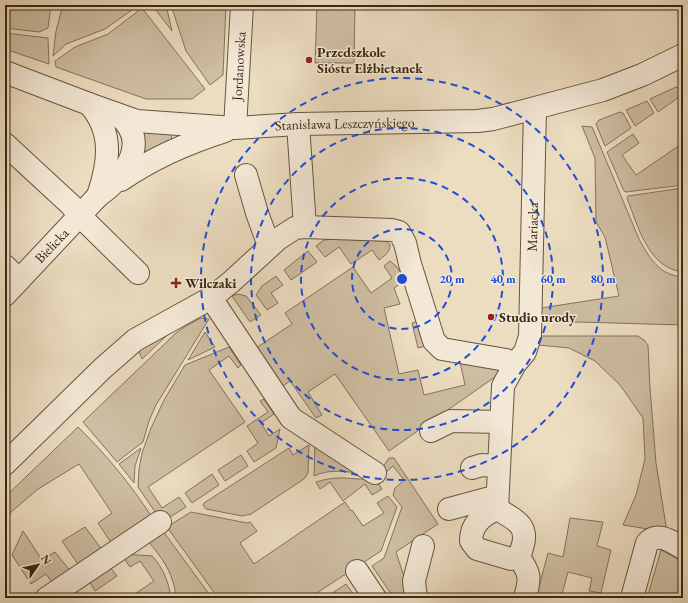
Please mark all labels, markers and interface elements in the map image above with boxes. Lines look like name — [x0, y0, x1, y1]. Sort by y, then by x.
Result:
street label: Jordanowska — [228, 30, 250, 102]
place label: Przedszkole Sióstr Elżbietanek — [317, 43, 423, 77]
marker: Przedszkole Sióstr Elżbietanek — [304, 55, 314, 65]
street label: Stanisława Leszczyńskiego — [274, 113, 415, 134]
street label: Mariacka — [523, 202, 542, 252]
street label: Bielicka — [31, 224, 73, 267]
text: 20 m — [439, 271, 465, 287]
text: 40 m — [490, 271, 516, 287]
text: 60 m — [540, 271, 566, 287]
text: 80 m — [590, 271, 616, 287]
centre of rings — [395, 272, 409, 286]
place label: Wilczaki — [185, 274, 237, 292]
marker: Wilczaki — [170, 277, 182, 289]
place label: Studio urody — [499, 308, 576, 326]
marker: Studio urody — [486, 312, 496, 322]
north arrow — [18, 545, 58, 585]
text: N — [38, 552, 55, 567]

